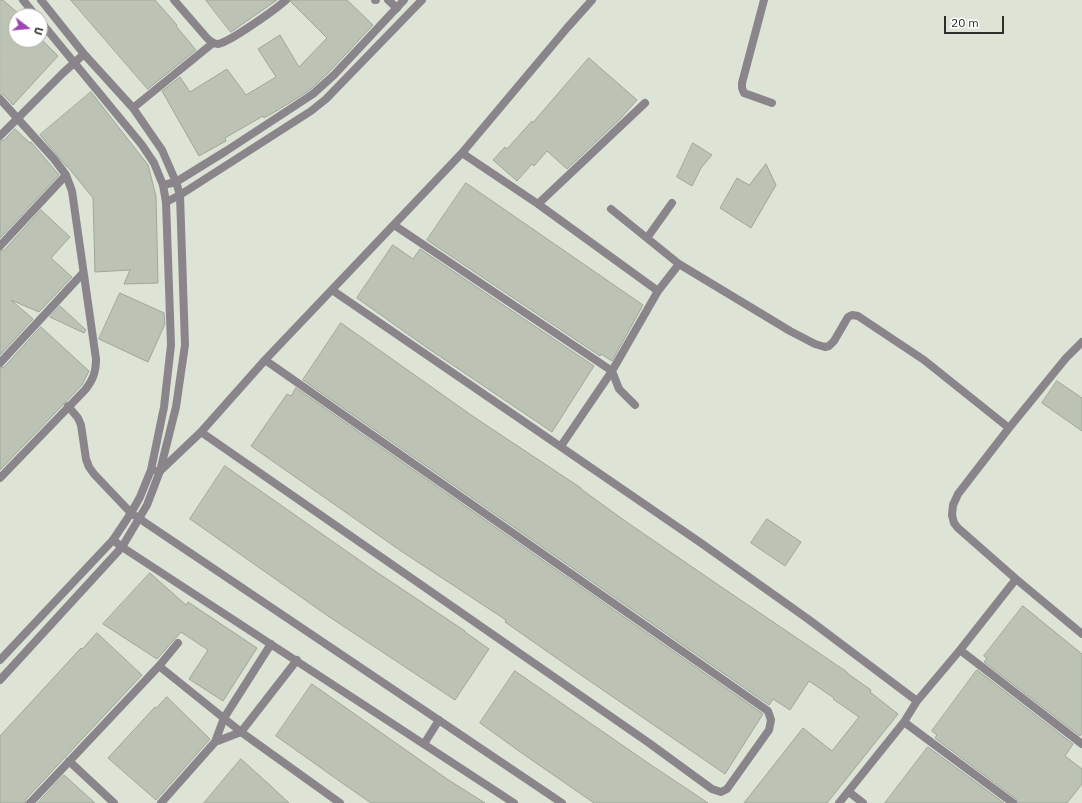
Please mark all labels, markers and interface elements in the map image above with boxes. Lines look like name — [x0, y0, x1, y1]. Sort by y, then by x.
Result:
north arrow — [8, 8, 48, 48]
scale bar — [946, 8, 1006, 34]
text: 20 m — [951, 15, 979, 30]
text: U — [31, 25, 46, 37]

